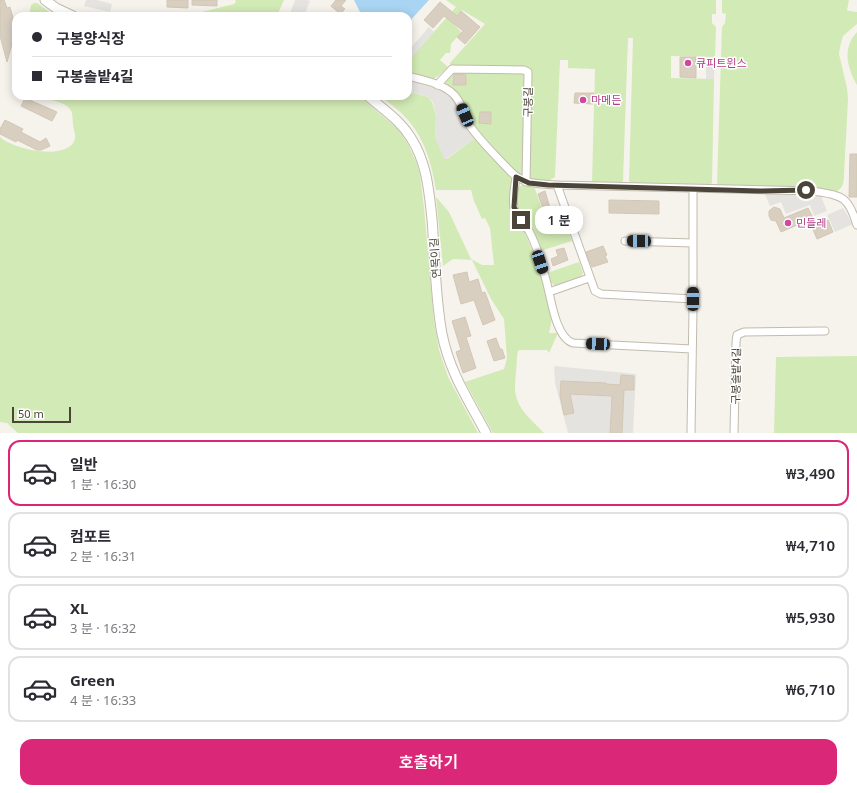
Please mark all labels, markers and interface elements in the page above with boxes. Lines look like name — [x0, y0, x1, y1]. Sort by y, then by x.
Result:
text: 구봉양식장 — [56, 28, 125, 48]
place label: 큐피트윈스 — [696, 55, 747, 70]
marker: 큐피트윈스 — [683, 58, 693, 68]
text: 구봉솔밭4길 — [56, 66, 134, 86]
street label: 구봉길 — [520, 87, 535, 117]
place label: 마메든 — [591, 92, 621, 107]
marker: 마메든 — [578, 95, 588, 105]
car — [455, 102, 475, 128]
route start — [797, 181, 815, 199]
callout: 1 분 — [535, 206, 583, 234]
route end — [512, 211, 530, 229]
text: 1 분 — [548, 211, 570, 229]
place label: 민들레 — [796, 215, 826, 230]
marker: 민들레 — [783, 218, 793, 228]
car — [627, 235, 651, 247]
street label: 연목이길 — [426, 237, 443, 279]
car — [531, 249, 549, 275]
car — [687, 287, 699, 311]
car — [586, 337, 610, 351]
street label: 구봉솔밭4길 — [728, 347, 743, 405]
scale bar — [12, 405, 71, 424]
text: 50 m — [18, 406, 44, 421]
text: 일반 — [70, 454, 98, 474]
icon: car — [22, 455, 58, 491]
text: ₩3,490 — [786, 463, 835, 483]
text: 1 분 · 16:30 — [70, 475, 136, 493]
text: 컴포트 — [70, 526, 111, 546]
icon: car — [22, 527, 58, 563]
text: ₩4,710 — [786, 535, 835, 555]
text: 2 분 · 16:31 — [70, 547, 136, 565]
text: XL — [70, 598, 88, 618]
icon: car — [22, 599, 58, 635]
text: ₩5,930 — [786, 607, 835, 627]
text: 3 분 · 16:32 — [70, 619, 136, 637]
text: Green — [70, 670, 115, 690]
icon: car — [22, 671, 58, 707]
text: ₩6,710 — [786, 679, 835, 699]
text: 4 분 · 16:33 — [70, 691, 136, 709]
button: 호출하기 — [20, 739, 837, 785]

